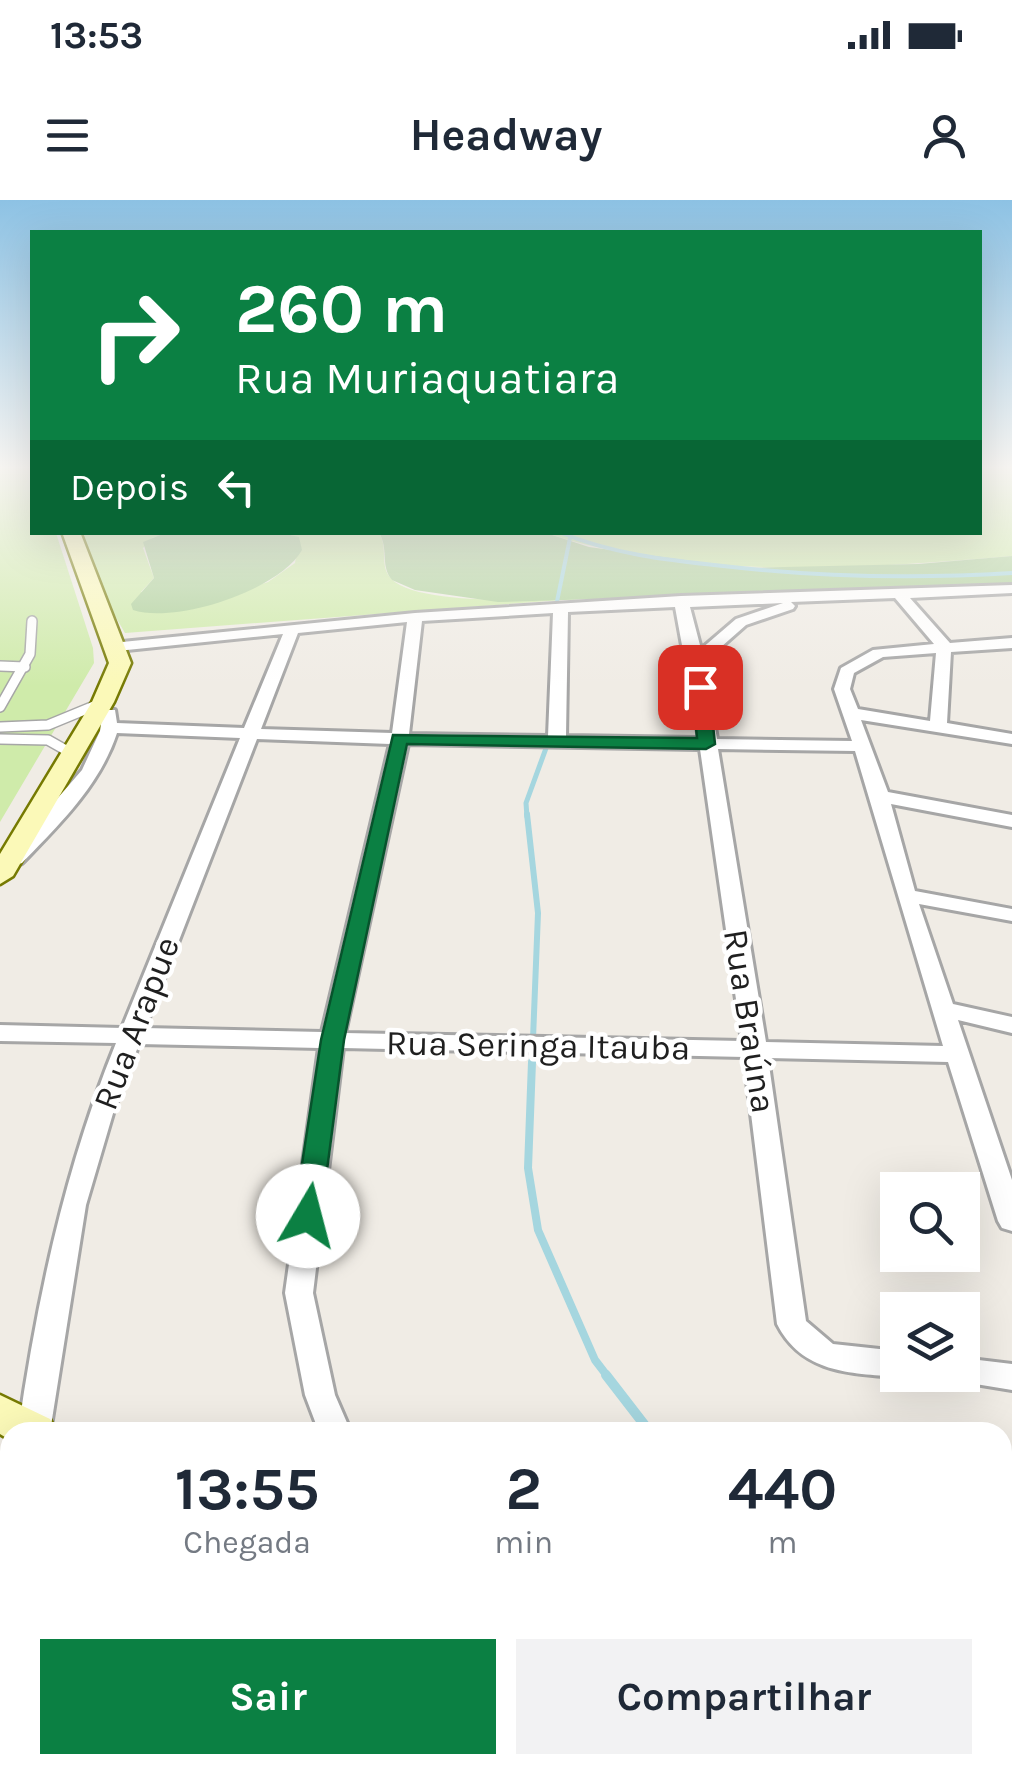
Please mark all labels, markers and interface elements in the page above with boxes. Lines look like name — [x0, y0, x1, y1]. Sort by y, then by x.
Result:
text: 13:53 — [50, 13, 143, 58]
icon: menu — [40, 108, 95, 163]
icon: person — [917, 108, 972, 163]
text: Headway — [410, 109, 602, 161]
text: 260 m — [235, 268, 448, 350]
icon: right — [70, 270, 200, 400]
text: Rua Muriaquatiara — [235, 352, 620, 404]
icon: left — [209, 460, 264, 515]
text: Depois — [70, 465, 189, 510]
pin — [658, 645, 743, 730]
icon: arrive — [673, 660, 728, 715]
street label: Rua Braúna — [715, 926, 784, 1116]
street label: Rua Arapue — [85, 931, 188, 1115]
street label: Rua Seringa Itauba — [386, 1022, 690, 1069]
position arrow — [256, 1164, 360, 1268]
map controls — [880, 1172, 980, 1392]
button: search — [880, 1172, 980, 1272]
button: layers — [880, 1292, 980, 1392]
text: 13:55 — [175, 1454, 320, 1524]
text: 2 — [506, 1454, 542, 1524]
text: 440 — [728, 1454, 837, 1524]
text: Chegada — [183, 1524, 311, 1561]
text: min — [494, 1524, 553, 1561]
text: m — [768, 1524, 797, 1561]
button: Sair — [40, 1639, 496, 1754]
button: Compartilhar — [516, 1639, 972, 1754]

